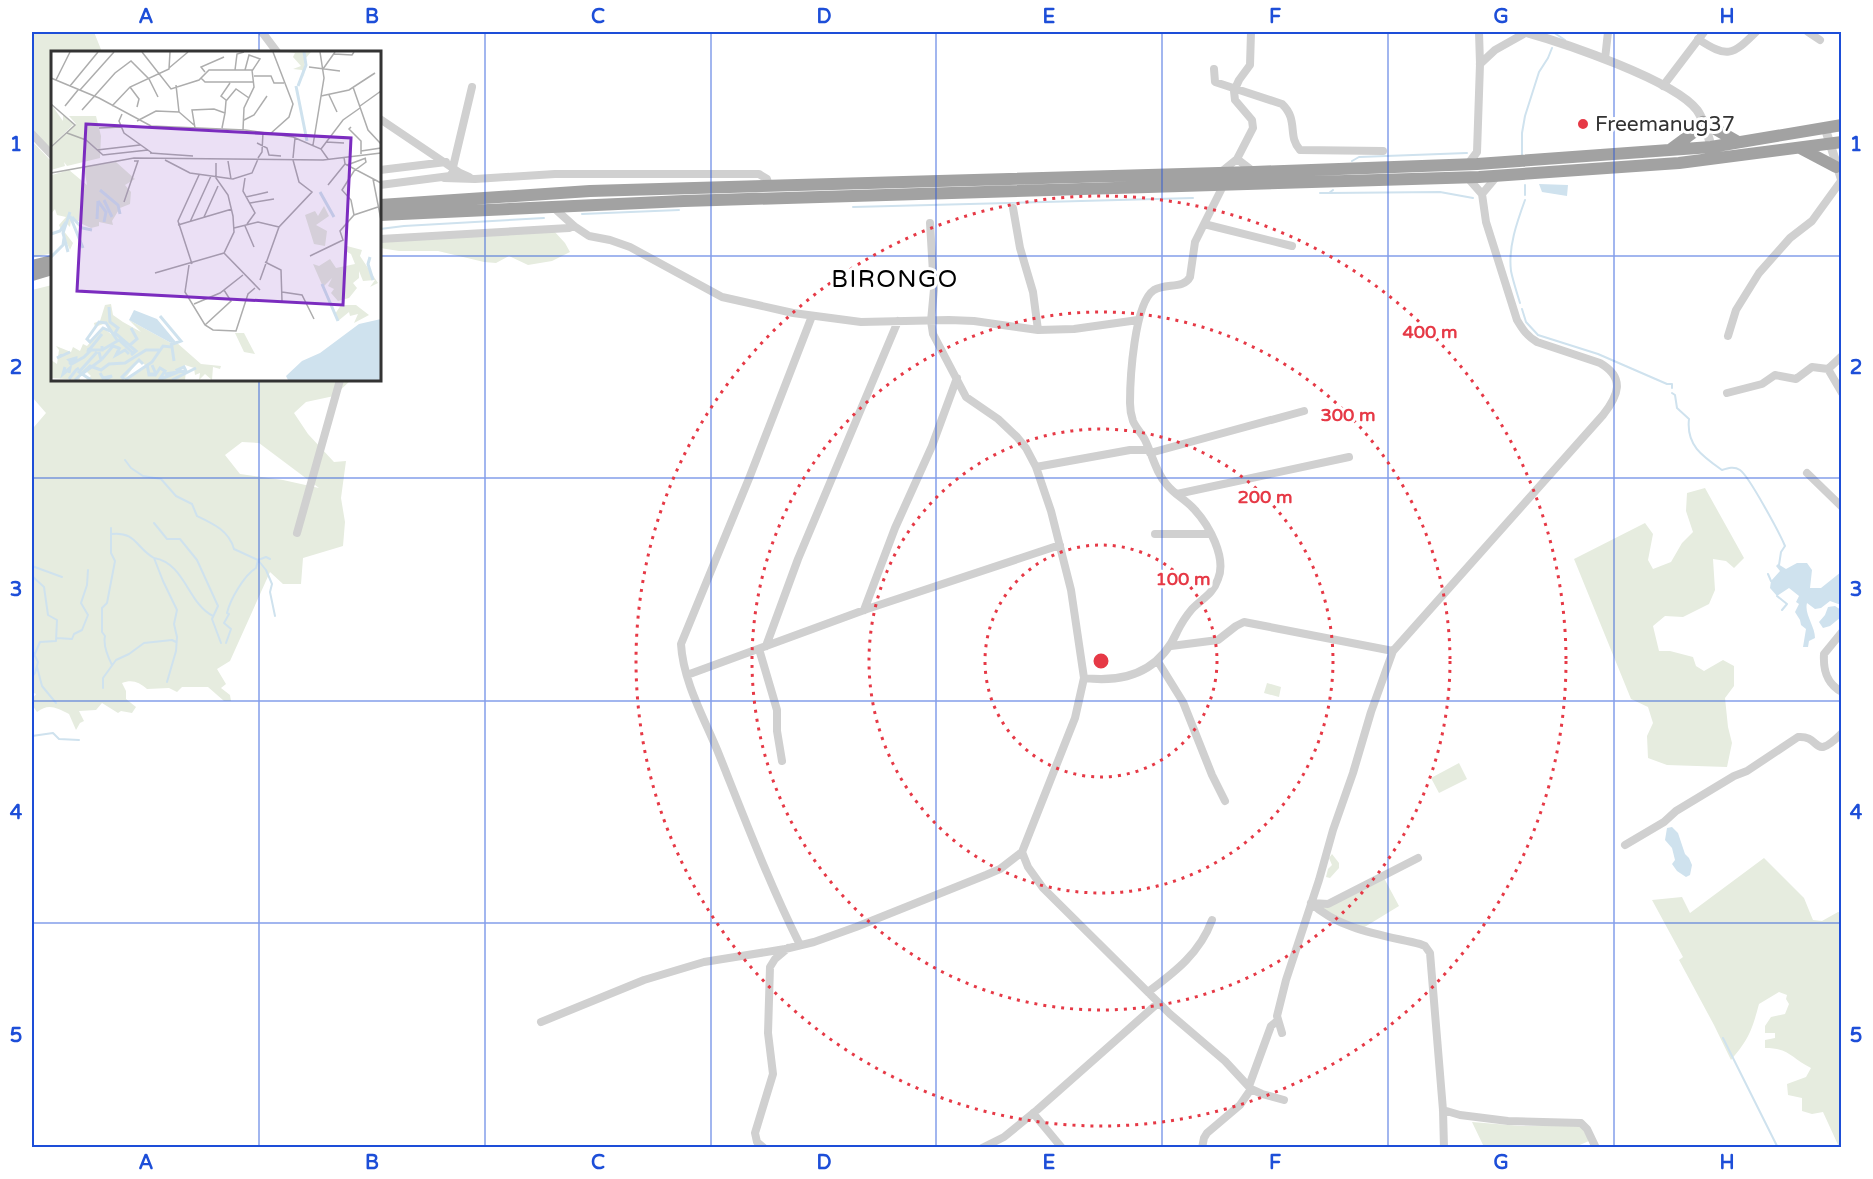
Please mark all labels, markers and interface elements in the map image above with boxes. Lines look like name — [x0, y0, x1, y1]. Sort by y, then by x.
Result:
text: A — [139, 5, 154, 29]
text: B — [365, 5, 379, 29]
text: C — [591, 5, 605, 29]
text: D — [816, 5, 832, 29]
text: E — [1043, 5, 1056, 29]
text: F — [1269, 5, 1281, 29]
text: G — [1493, 5, 1509, 29]
text: H — [1719, 5, 1735, 29]
inset map — [51, 51, 381, 381]
place label: Freemanug37 — [1595, 112, 1735, 137]
marker: Freemanug37 — [1576, 117, 1590, 131]
text: 1 — [10, 133, 22, 157]
text: 1 — [1850, 133, 1862, 157]
district label: BIRONGO — [831, 265, 959, 294]
text: 400 m — [1402, 321, 1458, 343]
text: 2 — [10, 356, 22, 380]
text: 2 — [1850, 356, 1862, 380]
text: 300 m — [1320, 404, 1376, 426]
text: 200 m — [1237, 486, 1293, 508]
text: 100 m — [1155, 568, 1211, 590]
text: 3 — [10, 578, 22, 602]
text: 3 — [1850, 578, 1862, 602]
centre of rings — [1091, 651, 1111, 671]
text: 4 — [10, 801, 23, 825]
text: 4 — [1850, 801, 1863, 825]
text: 5 — [10, 1024, 22, 1048]
text: 5 — [1850, 1024, 1862, 1048]
text: A — [139, 1151, 154, 1175]
text: B — [365, 1151, 379, 1175]
text: C — [591, 1151, 605, 1175]
text: D — [816, 1151, 832, 1175]
text: E — [1043, 1151, 1056, 1175]
text: F — [1269, 1151, 1281, 1175]
text: G — [1493, 1151, 1509, 1175]
text: H — [1719, 1151, 1735, 1175]

